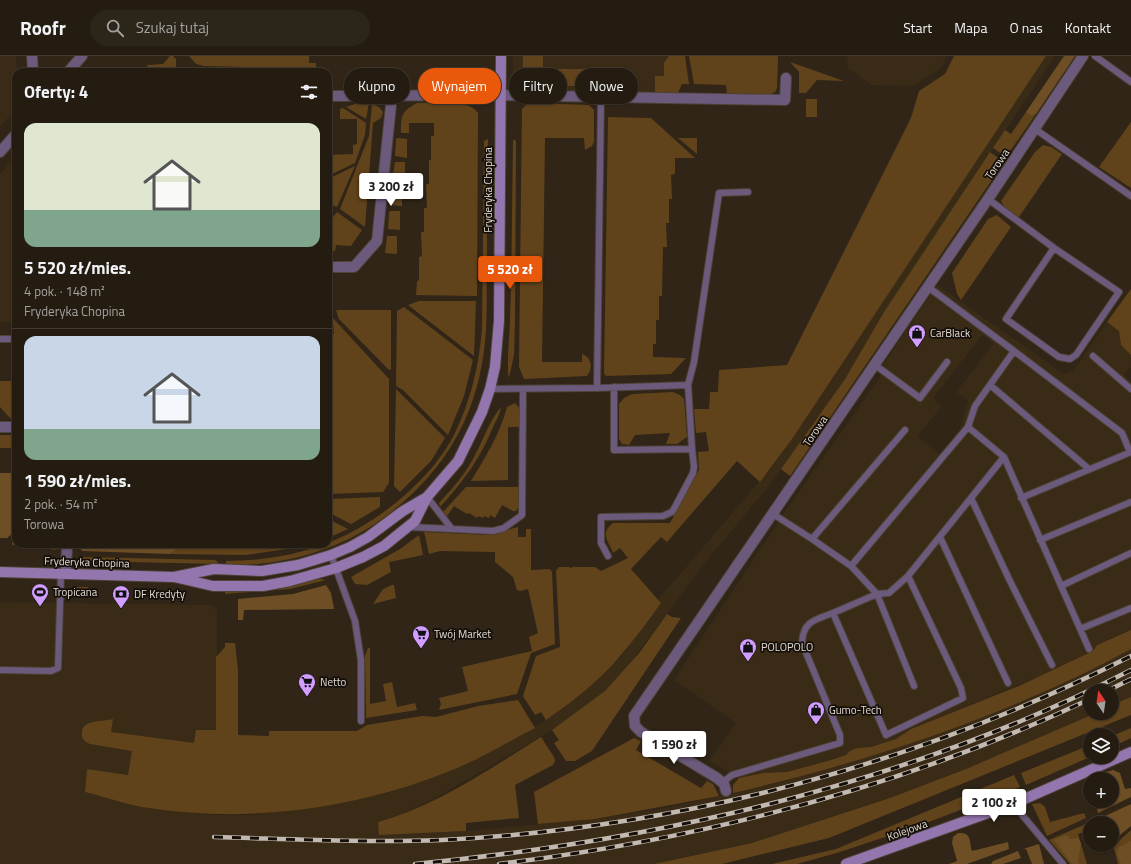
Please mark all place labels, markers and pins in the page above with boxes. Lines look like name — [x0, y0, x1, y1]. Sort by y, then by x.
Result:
pin: 3 200 zł — [350, 173, 432, 207]
pin: 5 520 zł — [469, 256, 551, 290]
shop icon: CarBlack — [907, 323, 927, 348]
place label: CarBlack — [930, 325, 971, 341]
sports icon: Tropicana — [30, 582, 50, 607]
place label: Tropicana — [53, 584, 98, 600]
bank icon: DF Kredyty — [111, 584, 131, 609]
place label: DF Kredyty — [134, 586, 186, 602]
supermarket icon: Twój Market — [411, 624, 431, 649]
place label: Twój Market — [434, 626, 491, 642]
shop icon: POLOPOLO — [738, 637, 758, 662]
place label: POLOPOLO — [761, 639, 813, 655]
supermarket icon: Netto — [297, 672, 317, 697]
place label: Netto — [320, 674, 347, 690]
shop icon: Gumo-Tech — [806, 700, 826, 725]
place label: Gumo-Tech — [829, 702, 882, 718]
pin: 1 590 zł — [633, 731, 715, 765]
pin: 2 100 zł — [953, 789, 1035, 823]

